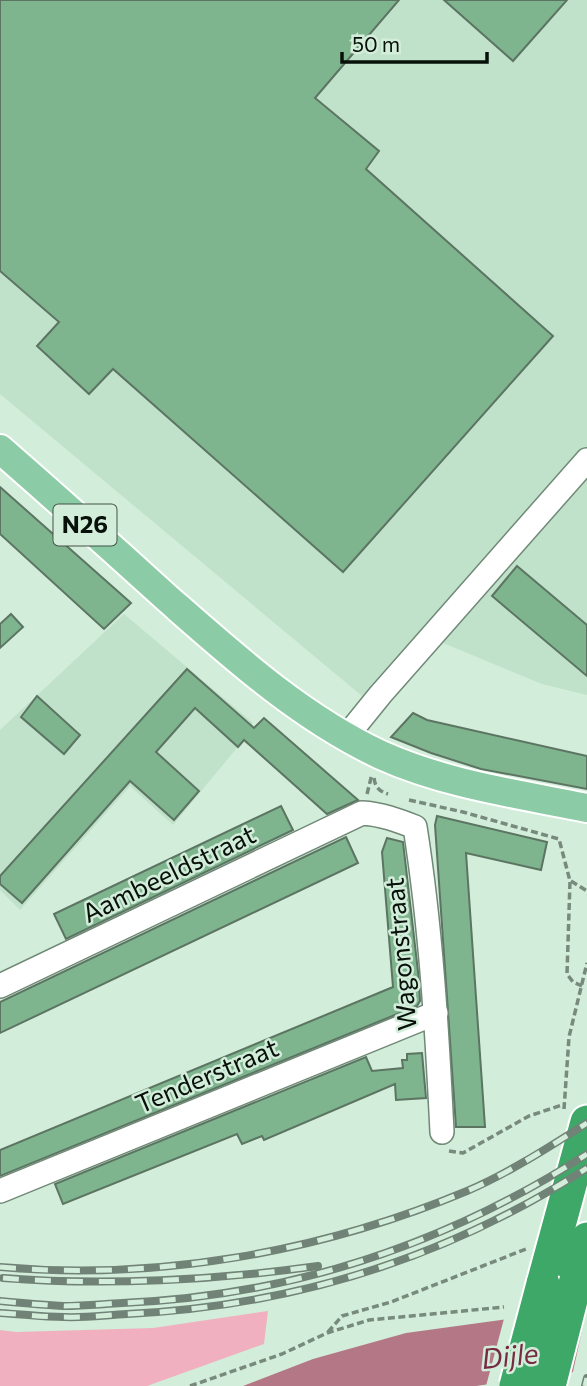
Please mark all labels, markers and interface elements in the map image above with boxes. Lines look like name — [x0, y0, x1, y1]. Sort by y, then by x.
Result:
scale bar — [342, 21, 487, 65]
text: 50 m — [352, 31, 400, 56]
road number: N26 — [54, 504, 116, 546]
street label: Aambeeldstraat — [77, 817, 260, 928]
street label: Wagonstraat — [377, 876, 422, 1032]
street label: Tenderstraat — [130, 1031, 283, 1119]
water label: Dijle — [480, 1335, 540, 1375]

